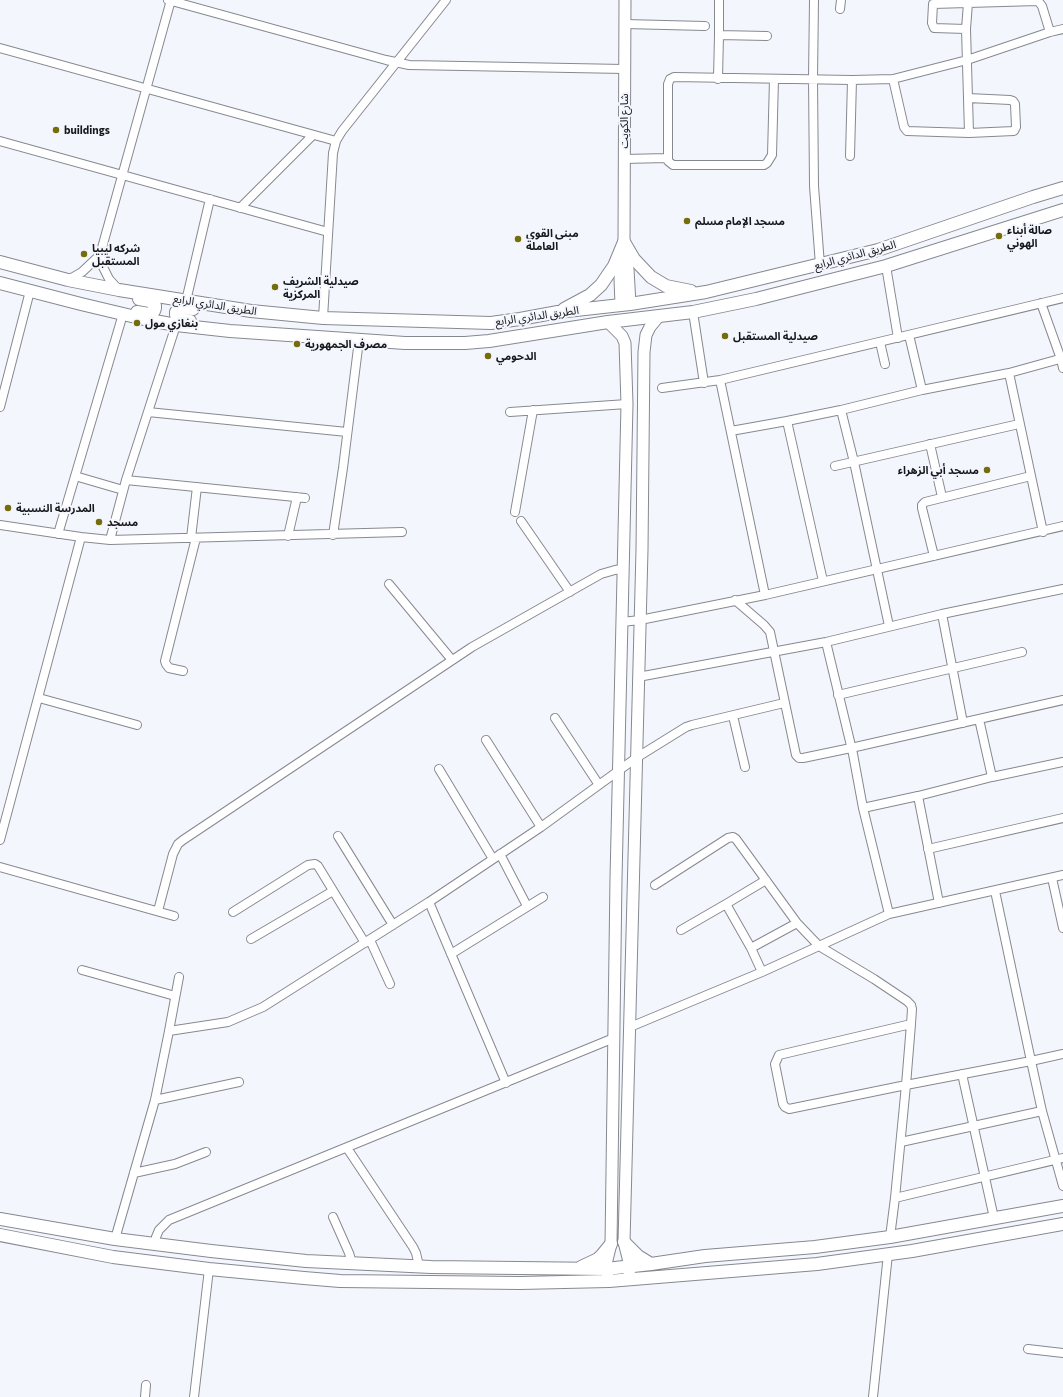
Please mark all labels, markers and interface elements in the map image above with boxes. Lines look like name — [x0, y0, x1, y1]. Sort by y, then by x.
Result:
street label: شارع الكويت — [617, 93, 631, 149]
place label: buildings — [64, 123, 110, 137]
marker: buildings — [51, 125, 61, 135]
place label: مسجد الإمام مسلم — [695, 214, 785, 228]
marker: مسجد الإمام مسلم — [682, 216, 692, 226]
place label: صالة أبناء الهوني — [1007, 223, 1052, 249]
place label: مبنى القوى العاملة — [526, 226, 579, 252]
marker: صالة أبناء الهوني — [994, 231, 1004, 241]
marker: مبنى القوى العاملة — [513, 234, 523, 244]
street label: الطريق الدائري الرابع — [813, 238, 897, 272]
place label: شركه ليبيا المستقبل — [92, 241, 140, 267]
marker: شركه ليبيا المستقبل — [79, 249, 89, 259]
place label: صيدلية الشريف المركزية — [283, 274, 359, 300]
marker: صيدلية الشريف المركزية — [270, 282, 280, 292]
street label: الطريق الدائري الرابع — [172, 292, 258, 318]
street label: الطريق الدائري الرابع — [494, 304, 580, 328]
place label: بنغازي مول — [145, 316, 198, 330]
marker: بنغازي مول — [132, 318, 142, 328]
place label: صيدلية المستقبل — [733, 329, 818, 343]
marker: صيدلية المستقبل — [720, 331, 730, 341]
place label: مصرف الجمهورية — [305, 337, 387, 351]
marker: مصرف الجمهورية — [292, 339, 302, 349]
place label: الدحومي — [496, 349, 536, 363]
marker: الدحومي — [483, 351, 493, 361]
place label: مسجد أبي الزهراء — [898, 463, 979, 477]
marker: مسجد أبي الزهراء — [982, 465, 992, 475]
place label: المدرسة النسبية — [16, 501, 95, 515]
marker: المدرسة النسبية — [3, 503, 13, 513]
place label: مسجد — [107, 515, 138, 529]
marker: مسجد — [94, 517, 104, 527]

